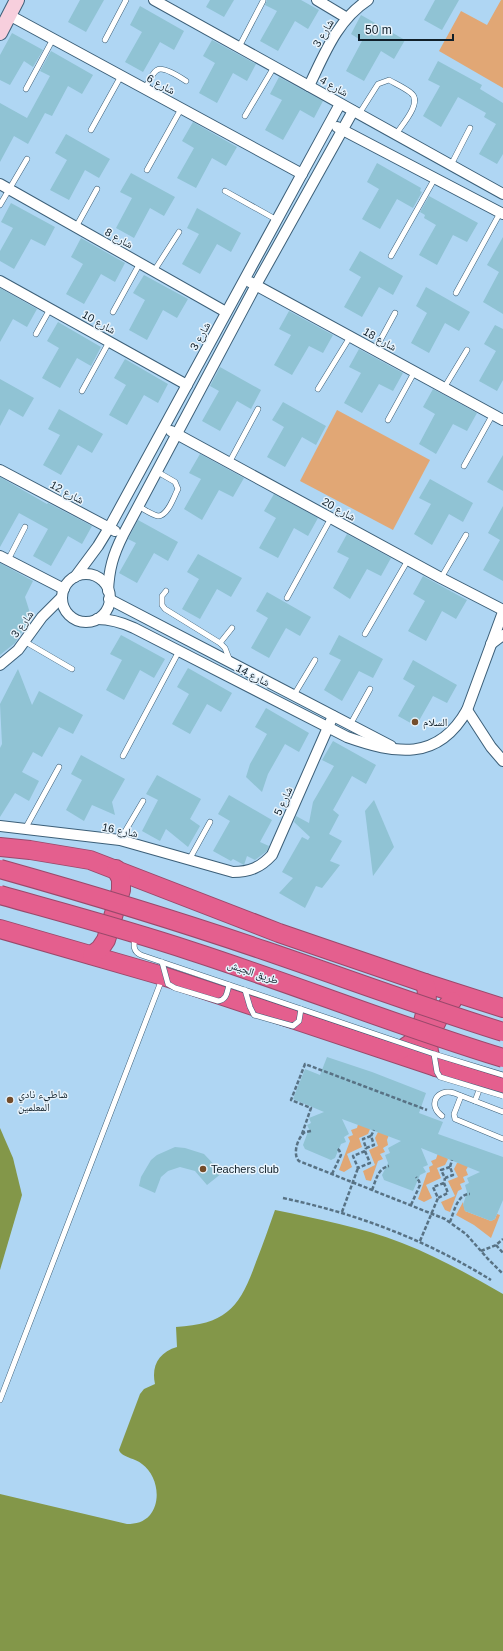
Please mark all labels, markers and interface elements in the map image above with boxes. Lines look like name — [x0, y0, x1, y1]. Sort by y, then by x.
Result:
scale bar — [359, 16, 453, 42]
street label: شارع 3 — [310, 17, 337, 50]
text: 50 m — [365, 23, 392, 37]
street label: شارع 6 — [144, 72, 177, 97]
street label: شارع 4 — [317, 73, 350, 99]
street label: شارع 8 — [102, 225, 135, 251]
street label: شارع 10 — [80, 308, 118, 337]
street label: شارع 3 — [187, 320, 213, 353]
street label: شارع 18 — [361, 325, 399, 354]
street label: شارع 12 — [48, 478, 86, 507]
street label: شارع 20 — [320, 495, 358, 524]
street label: شارع 3 — [8, 608, 37, 640]
street label: شارع 14 — [234, 661, 272, 689]
place label: السلام — [423, 716, 447, 729]
marker: السلام — [410, 717, 420, 727]
street label: شارع 5 — [271, 785, 296, 818]
street label: شارع 16 — [101, 821, 139, 840]
street label: طريق الجيش — [226, 958, 280, 987]
place label: شاطيء نادي المعلمين — [18, 1088, 68, 1114]
marker: شاطيء نادي المعلمين — [5, 1095, 15, 1105]
place label: Teachers club — [211, 1163, 279, 1175]
marker: Teachers club — [198, 1164, 208, 1174]

